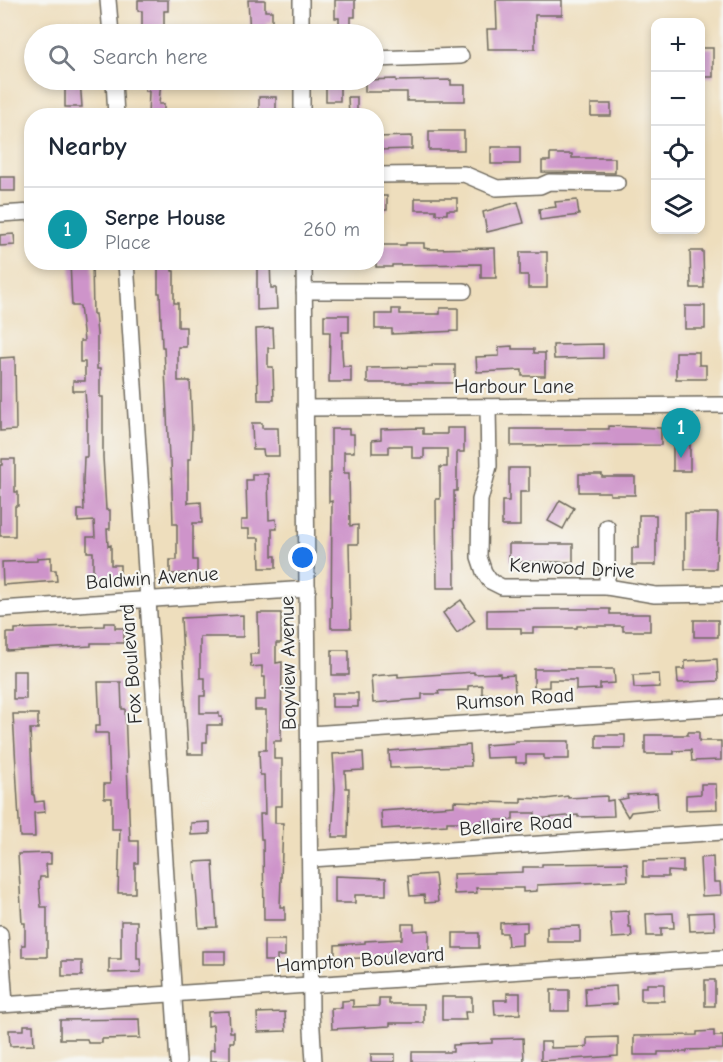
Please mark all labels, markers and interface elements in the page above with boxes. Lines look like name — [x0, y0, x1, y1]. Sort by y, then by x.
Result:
map controls — [651, 18, 705, 234]
button: + — [651, 18, 705, 72]
search box — [24, 24, 384, 90]
icon: search — [45, 41, 78, 74]
text: Search here — [93, 44, 208, 70]
button: − — [651, 72, 705, 126]
button: locate — [651, 126, 705, 180]
text: Nearby — [48, 132, 127, 162]
button: layers — [651, 180, 705, 234]
text: Serpe House — [105, 205, 225, 231]
text: 1 — [64, 218, 71, 241]
text: 260 m — [303, 218, 360, 241]
text: Place — [105, 231, 151, 254]
street label: Harbour Lane — [454, 375, 574, 398]
pin: 1 — [662, 408, 700, 458]
your location — [288, 543, 317, 572]
street label: Kenwood Drive — [509, 553, 635, 583]
street label: Baldwin Avenue — [85, 562, 219, 594]
street label: Bayview Avenue — [275, 596, 301, 730]
street label: Fox Boulevard — [115, 603, 147, 725]
street label: Rumson Road — [455, 683, 575, 715]
street label: Bellaire Road — [459, 810, 573, 840]
street label: Hampton Boulevard — [275, 943, 445, 977]

